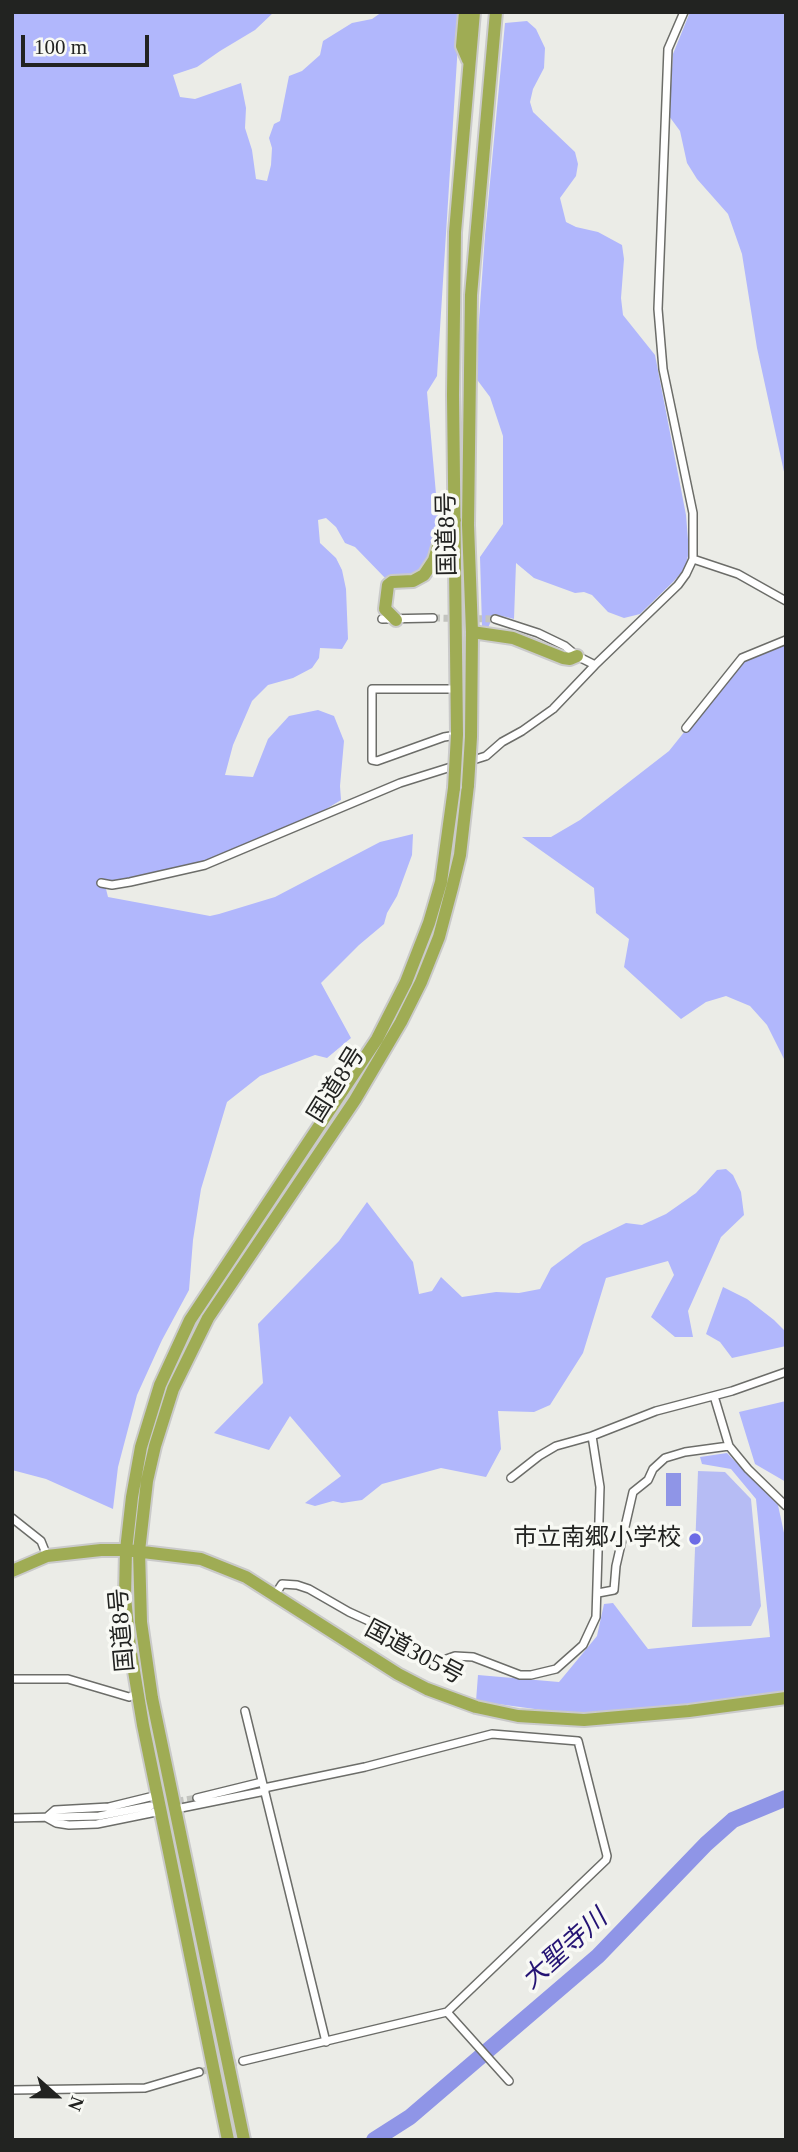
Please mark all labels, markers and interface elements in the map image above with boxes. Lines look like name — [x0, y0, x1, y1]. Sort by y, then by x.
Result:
scale bar — [24, 21, 152, 65]
text: 100 m — [34, 35, 87, 59]
street label: 国道8号 — [433, 492, 463, 576]
street label: 国道8号 — [303, 1042, 371, 1128]
place label: 市立南郷小学校 — [513, 1525, 681, 1553]
marker: 市立南郷小学校 — [687, 1531, 703, 1547]
street label: 国道8号 — [105, 1587, 141, 1673]
street label: 国道305号 — [360, 1615, 468, 1691]
water label: 大聖寺川 — [516, 1904, 614, 1996]
north arrow — [21, 2061, 91, 2131]
text: N — [64, 2094, 88, 2114]

